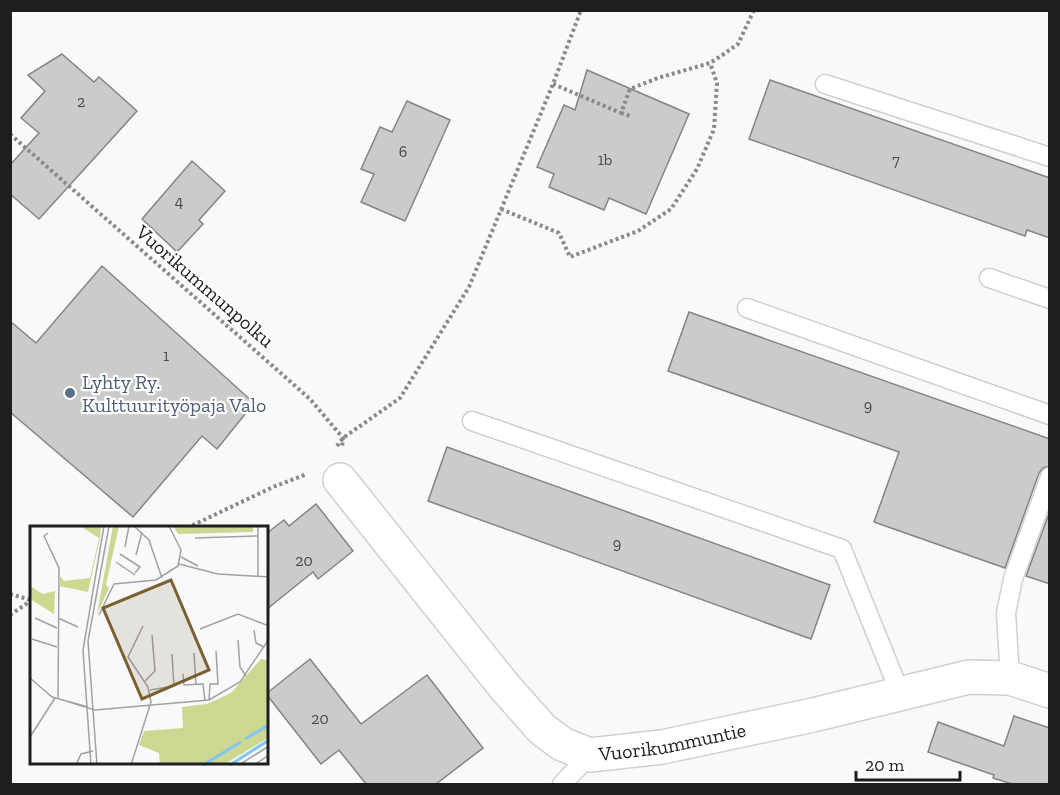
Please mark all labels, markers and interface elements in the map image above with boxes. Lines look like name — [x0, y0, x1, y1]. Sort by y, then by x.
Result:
house number: 2 — [77, 92, 85, 111]
house number: 6 — [399, 142, 407, 161]
house number: 1b — [598, 150, 612, 169]
house number: 7 — [892, 151, 900, 170]
house number: 4 — [175, 192, 184, 211]
street label: Vuorikummunpolku — [130, 219, 279, 352]
house number: 1 — [163, 346, 169, 365]
place label: Lyhty Ry. Kulttuurityöpaja Valo — [82, 370, 266, 417]
marker: Lyhty Ry. Kulttuurityöpaja Valo — [63, 386, 77, 400]
house number: 9 — [864, 396, 872, 415]
inset map — [30, 526, 268, 765]
house number: 9 — [613, 534, 621, 553]
house number: 20 — [295, 551, 313, 570]
house number: 20 — [311, 709, 329, 728]
street label: Vuorikummuntie — [596, 718, 748, 766]
scale bar — [856, 744, 960, 782]
text: 20 m — [865, 754, 905, 776]

